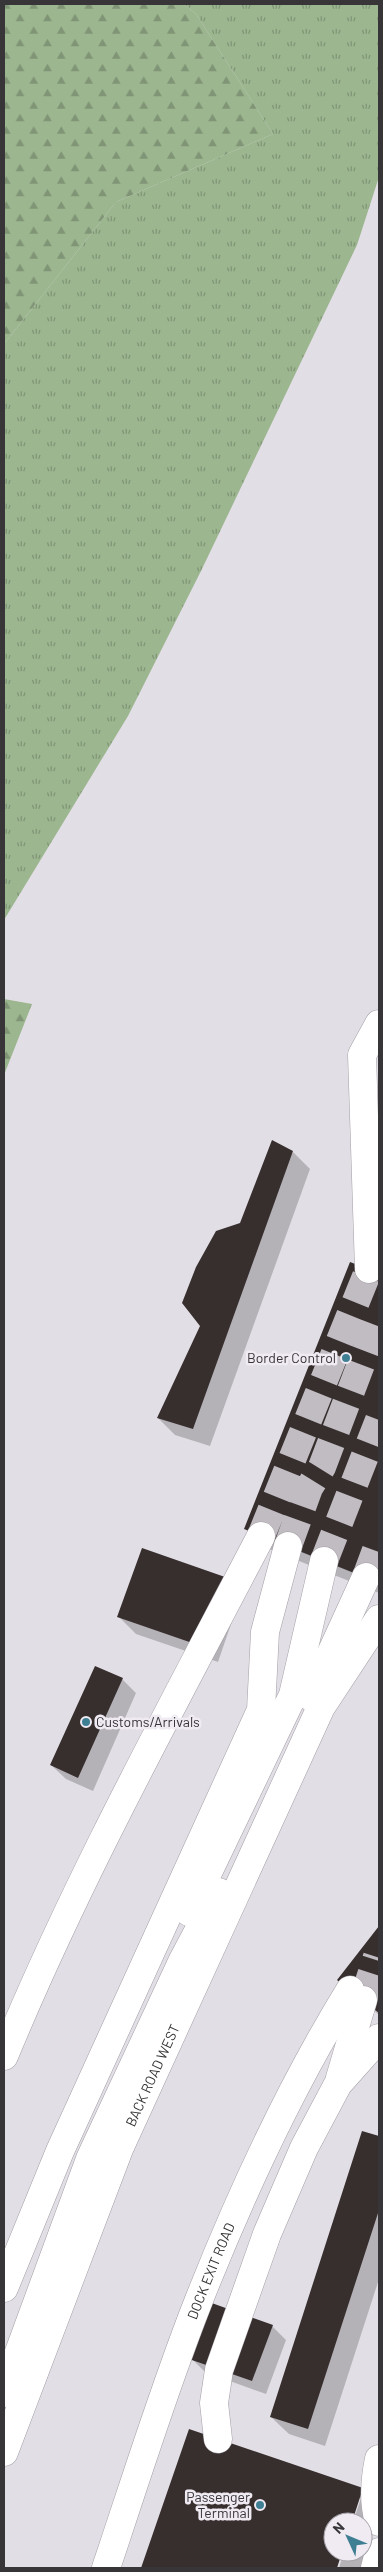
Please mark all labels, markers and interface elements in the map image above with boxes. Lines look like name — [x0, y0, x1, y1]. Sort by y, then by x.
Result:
place label: Border Control — [247, 1349, 336, 1366]
marker: Border Control — [340, 1352, 352, 1364]
place label: Customs/Arrivals — [96, 1713, 200, 1730]
marker: Customs/Arrivals — [80, 1716, 92, 1728]
street label: BACK ROAD WEST — [122, 2021, 183, 2129]
street label: DOCK EXIT ROAD — [183, 2220, 238, 2322]
place label: Passenger Terminal — [186, 2488, 250, 2521]
marker: Passenger Terminal — [254, 2499, 266, 2511]
north arrow — [323, 2512, 373, 2562]
text: N — [329, 2518, 348, 2537]

